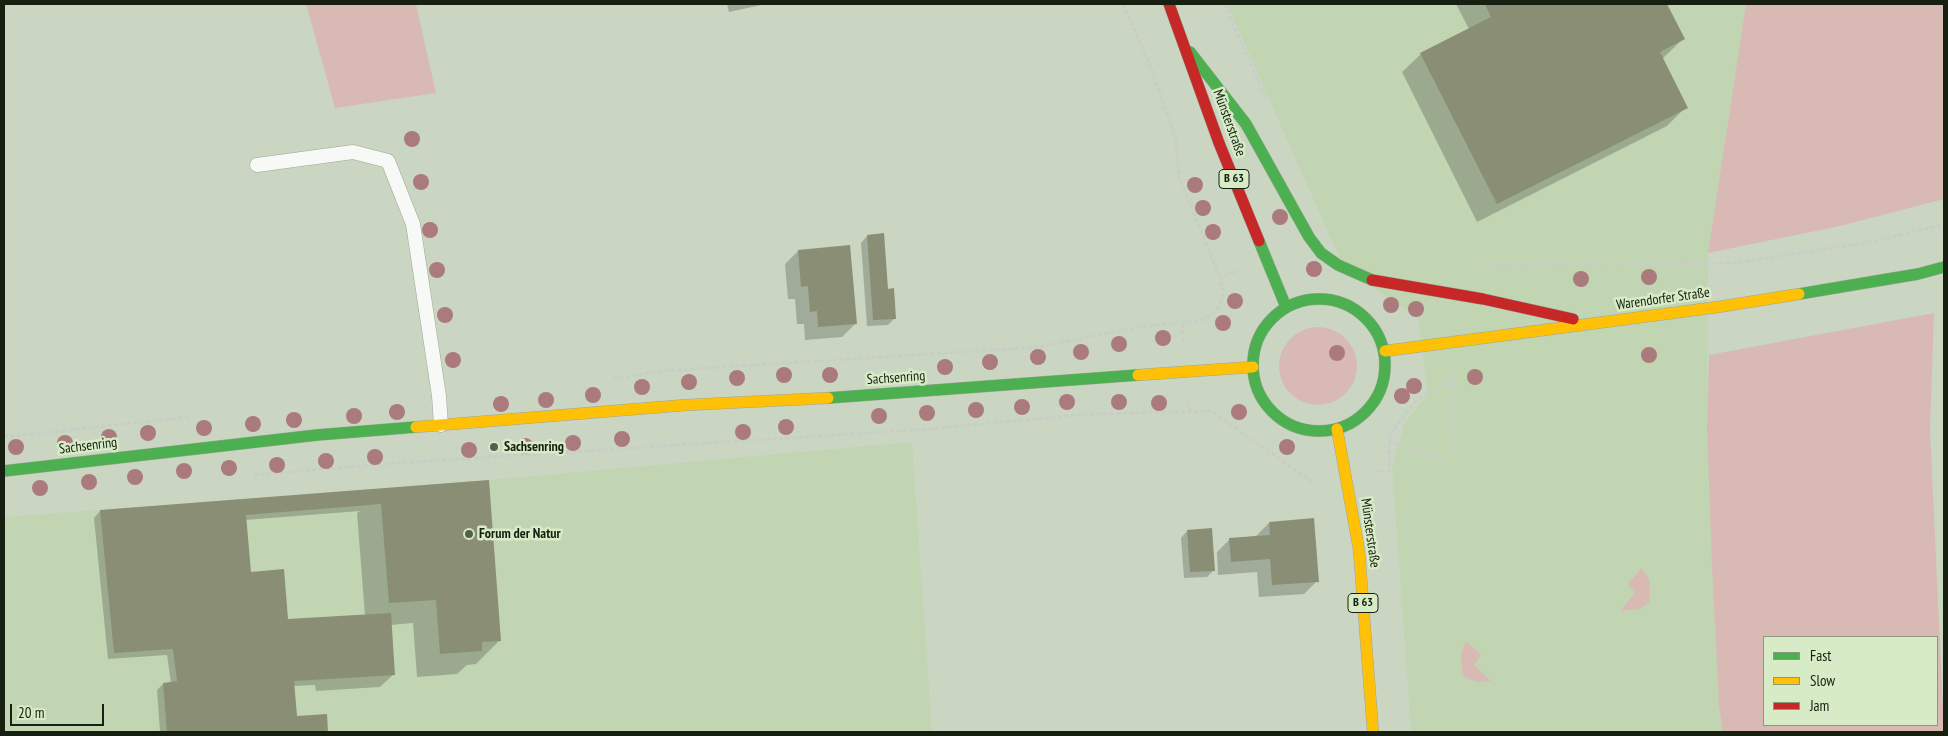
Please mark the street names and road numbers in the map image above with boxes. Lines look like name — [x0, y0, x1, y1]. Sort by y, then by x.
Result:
street label: Münsterstraße — [1209, 87, 1249, 159]
road number: B 63 — [1219, 170, 1249, 188]
street label: Warendorfer Straße — [1615, 284, 1711, 314]
street label: Sachsenring — [866, 368, 926, 388]
street label: Sachsenring — [58, 434, 118, 458]
street label: Münsterstraße — [1357, 497, 1383, 569]
road number: B 63 — [1348, 594, 1378, 612]

